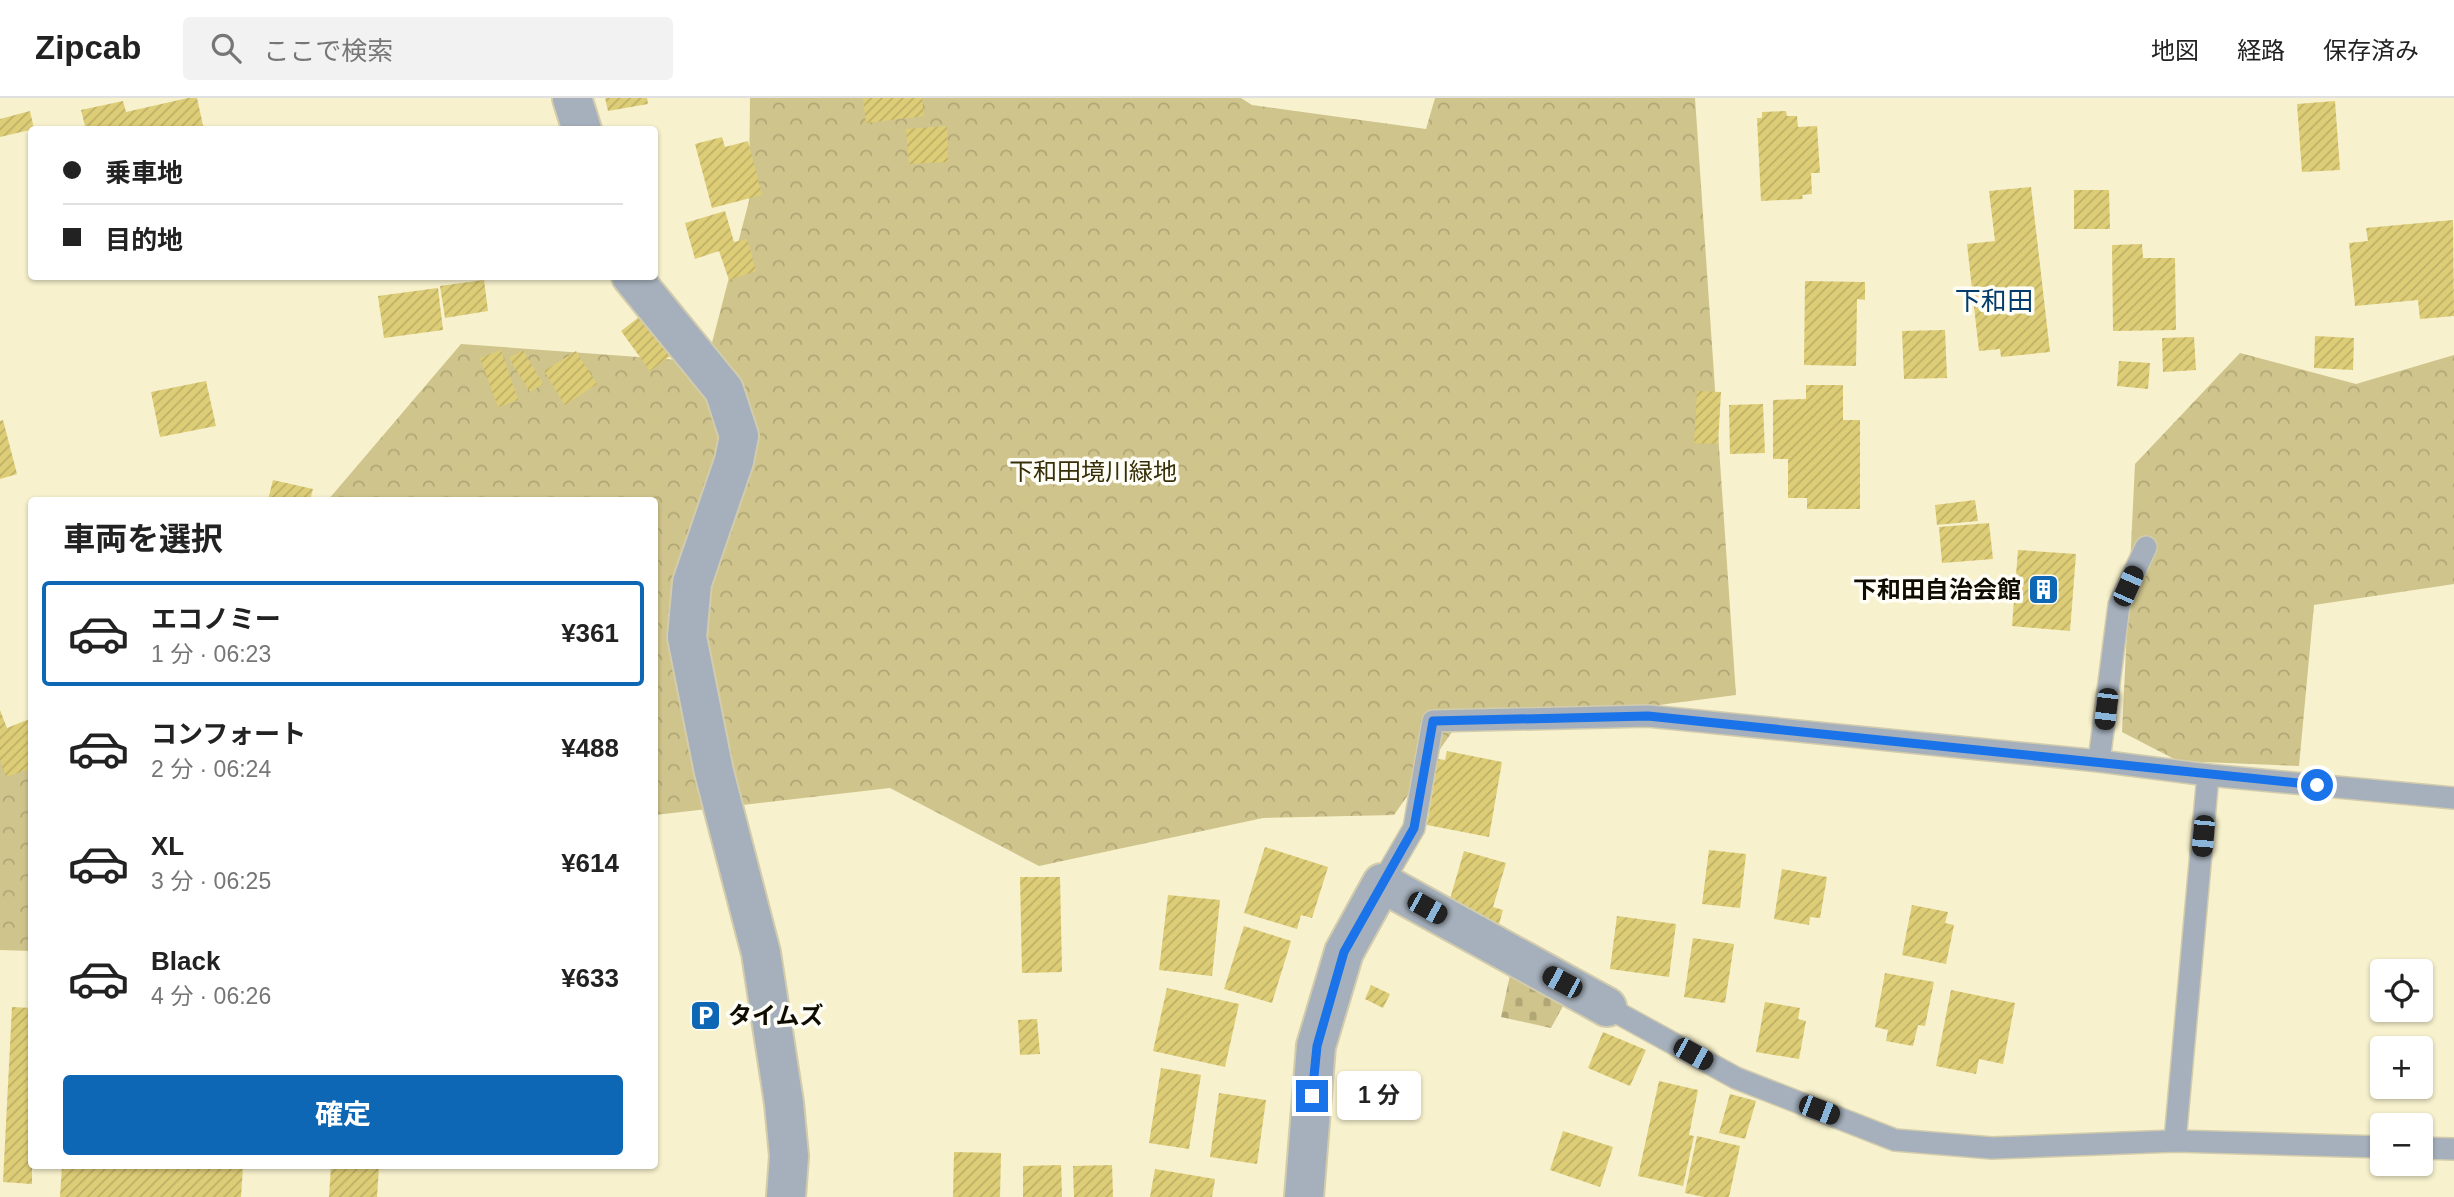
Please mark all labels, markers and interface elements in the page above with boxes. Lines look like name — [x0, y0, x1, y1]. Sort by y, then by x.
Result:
search box — [183, 17, 673, 80]
text: Zipcab — [35, 29, 141, 66]
icon: search — [207, 29, 245, 67]
text: ここで検索 — [263, 36, 393, 66]
text: 地図 — [2151, 37, 2199, 64]
text: 経路 — [2237, 37, 2285, 64]
text: 保存済み — [2323, 37, 2419, 64]
text: 乗車地 — [105, 158, 183, 188]
text: 目的地 — [105, 225, 183, 255]
district label: 下和田 — [1955, 286, 2033, 316]
park label: 下和田境川緑地 — [1009, 458, 1177, 485]
text: 車両を選択 — [63, 521, 223, 557]
car — [2110, 563, 2147, 609]
building icon: 下和田自治会館 — [2027, 573, 2061, 607]
place label: 下和田自治会館 — [1853, 576, 2021, 603]
icon: car — [67, 602, 130, 665]
text: エコノミー — [151, 604, 281, 634]
text: ¥361 — [561, 618, 619, 648]
text: 1 分 · 06:23 — [151, 641, 271, 667]
car — [2094, 687, 2119, 731]
icon: car — [67, 717, 130, 780]
text: コンフォート — [151, 719, 306, 749]
text: ¥488 — [561, 733, 619, 763]
text: 2 分 · 06:24 — [151, 756, 271, 782]
route start — [2301, 769, 2333, 801]
car — [2191, 814, 2216, 858]
text: XL — [151, 831, 184, 861]
icon: car — [67, 832, 130, 895]
text: ¥614 — [561, 848, 619, 878]
text: 3 分 · 06:25 — [151, 868, 271, 894]
car — [1404, 889, 1451, 927]
text: Black — [151, 946, 220, 976]
icon: car — [67, 947, 130, 1010]
map controls — [2370, 959, 2433, 1176]
button: locate — [2370, 959, 2433, 1022]
text: ¥633 — [561, 963, 619, 993]
car — [1539, 963, 1586, 1001]
text: 4 分 · 06:26 — [151, 983, 271, 1009]
parking icon: タイムズ — [688, 999, 722, 1033]
place label: タイムズ — [728, 1002, 824, 1029]
car — [1670, 1035, 1717, 1073]
button: + — [2370, 1036, 2433, 1099]
callout: 1 分 — [1336, 1072, 1420, 1121]
button: 確定 — [63, 1075, 623, 1155]
route end — [1296, 1080, 1328, 1112]
text: 1 分 — [1358, 1082, 1400, 1108]
car — [1796, 1093, 1843, 1127]
button: − — [2370, 1113, 2433, 1176]

